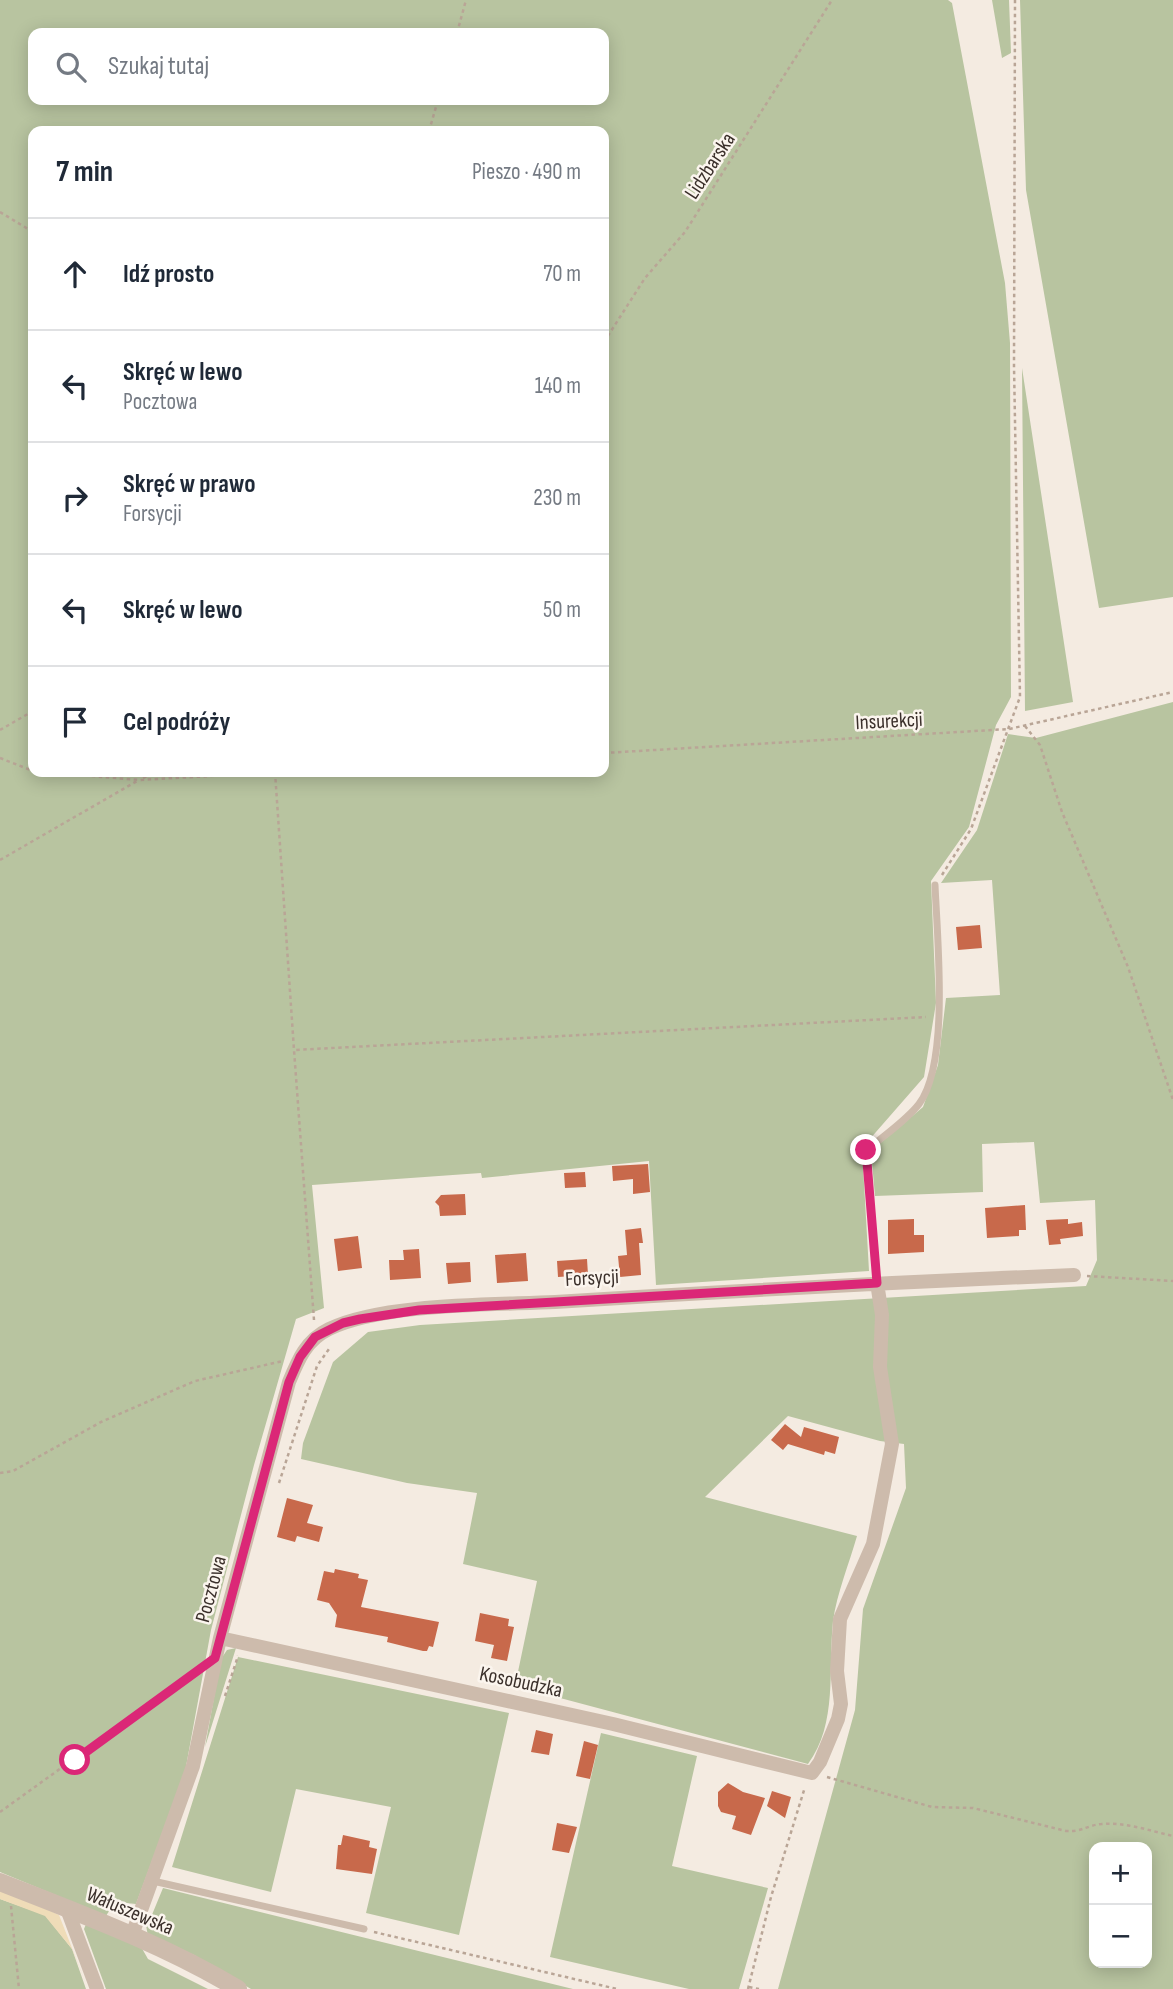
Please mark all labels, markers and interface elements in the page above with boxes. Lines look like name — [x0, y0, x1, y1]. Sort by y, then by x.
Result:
search box — [28, 28, 609, 105]
icon: search — [52, 48, 90, 86]
text: Szukaj tutaj — [108, 51, 209, 82]
street label: Lidzbarska — [679, 128, 741, 204]
text: 7 min — [56, 154, 113, 190]
text: Pieszo · 490 m — [472, 158, 581, 186]
icon: ahead — [56, 255, 94, 293]
text: Idź prosto — [123, 259, 214, 290]
text: 70 m — [543, 260, 581, 288]
text: Skręć w lewo — [123, 357, 243, 388]
icon: left — [56, 367, 94, 405]
text: 140 m — [535, 372, 581, 400]
text: Pocztowa — [123, 388, 197, 416]
text: Skręć w prawo — [123, 469, 256, 500]
icon: right — [56, 479, 94, 517]
text: 230 m — [533, 484, 581, 512]
text: Forsycji — [123, 500, 182, 528]
icon: left — [56, 591, 94, 629]
text: Skręć w lewo — [123, 595, 243, 626]
text: 50 m — [543, 596, 581, 624]
icon: arrive — [56, 703, 94, 741]
text: Cel podróży — [123, 707, 230, 738]
street label: Insurekcji — [855, 707, 923, 735]
route end — [850, 1134, 881, 1165]
street label: Forsycji — [565, 1264, 619, 1292]
street label: Pocztowa — [190, 1553, 232, 1625]
street label: Kosobudzka — [477, 1661, 565, 1703]
route start — [59, 1744, 90, 1775]
map controls — [1089, 1842, 1152, 1968]
button: + — [1089, 1842, 1152, 1905]
street label: Wałuszewska — [83, 1881, 177, 1941]
button: − — [1089, 1905, 1152, 1968]

